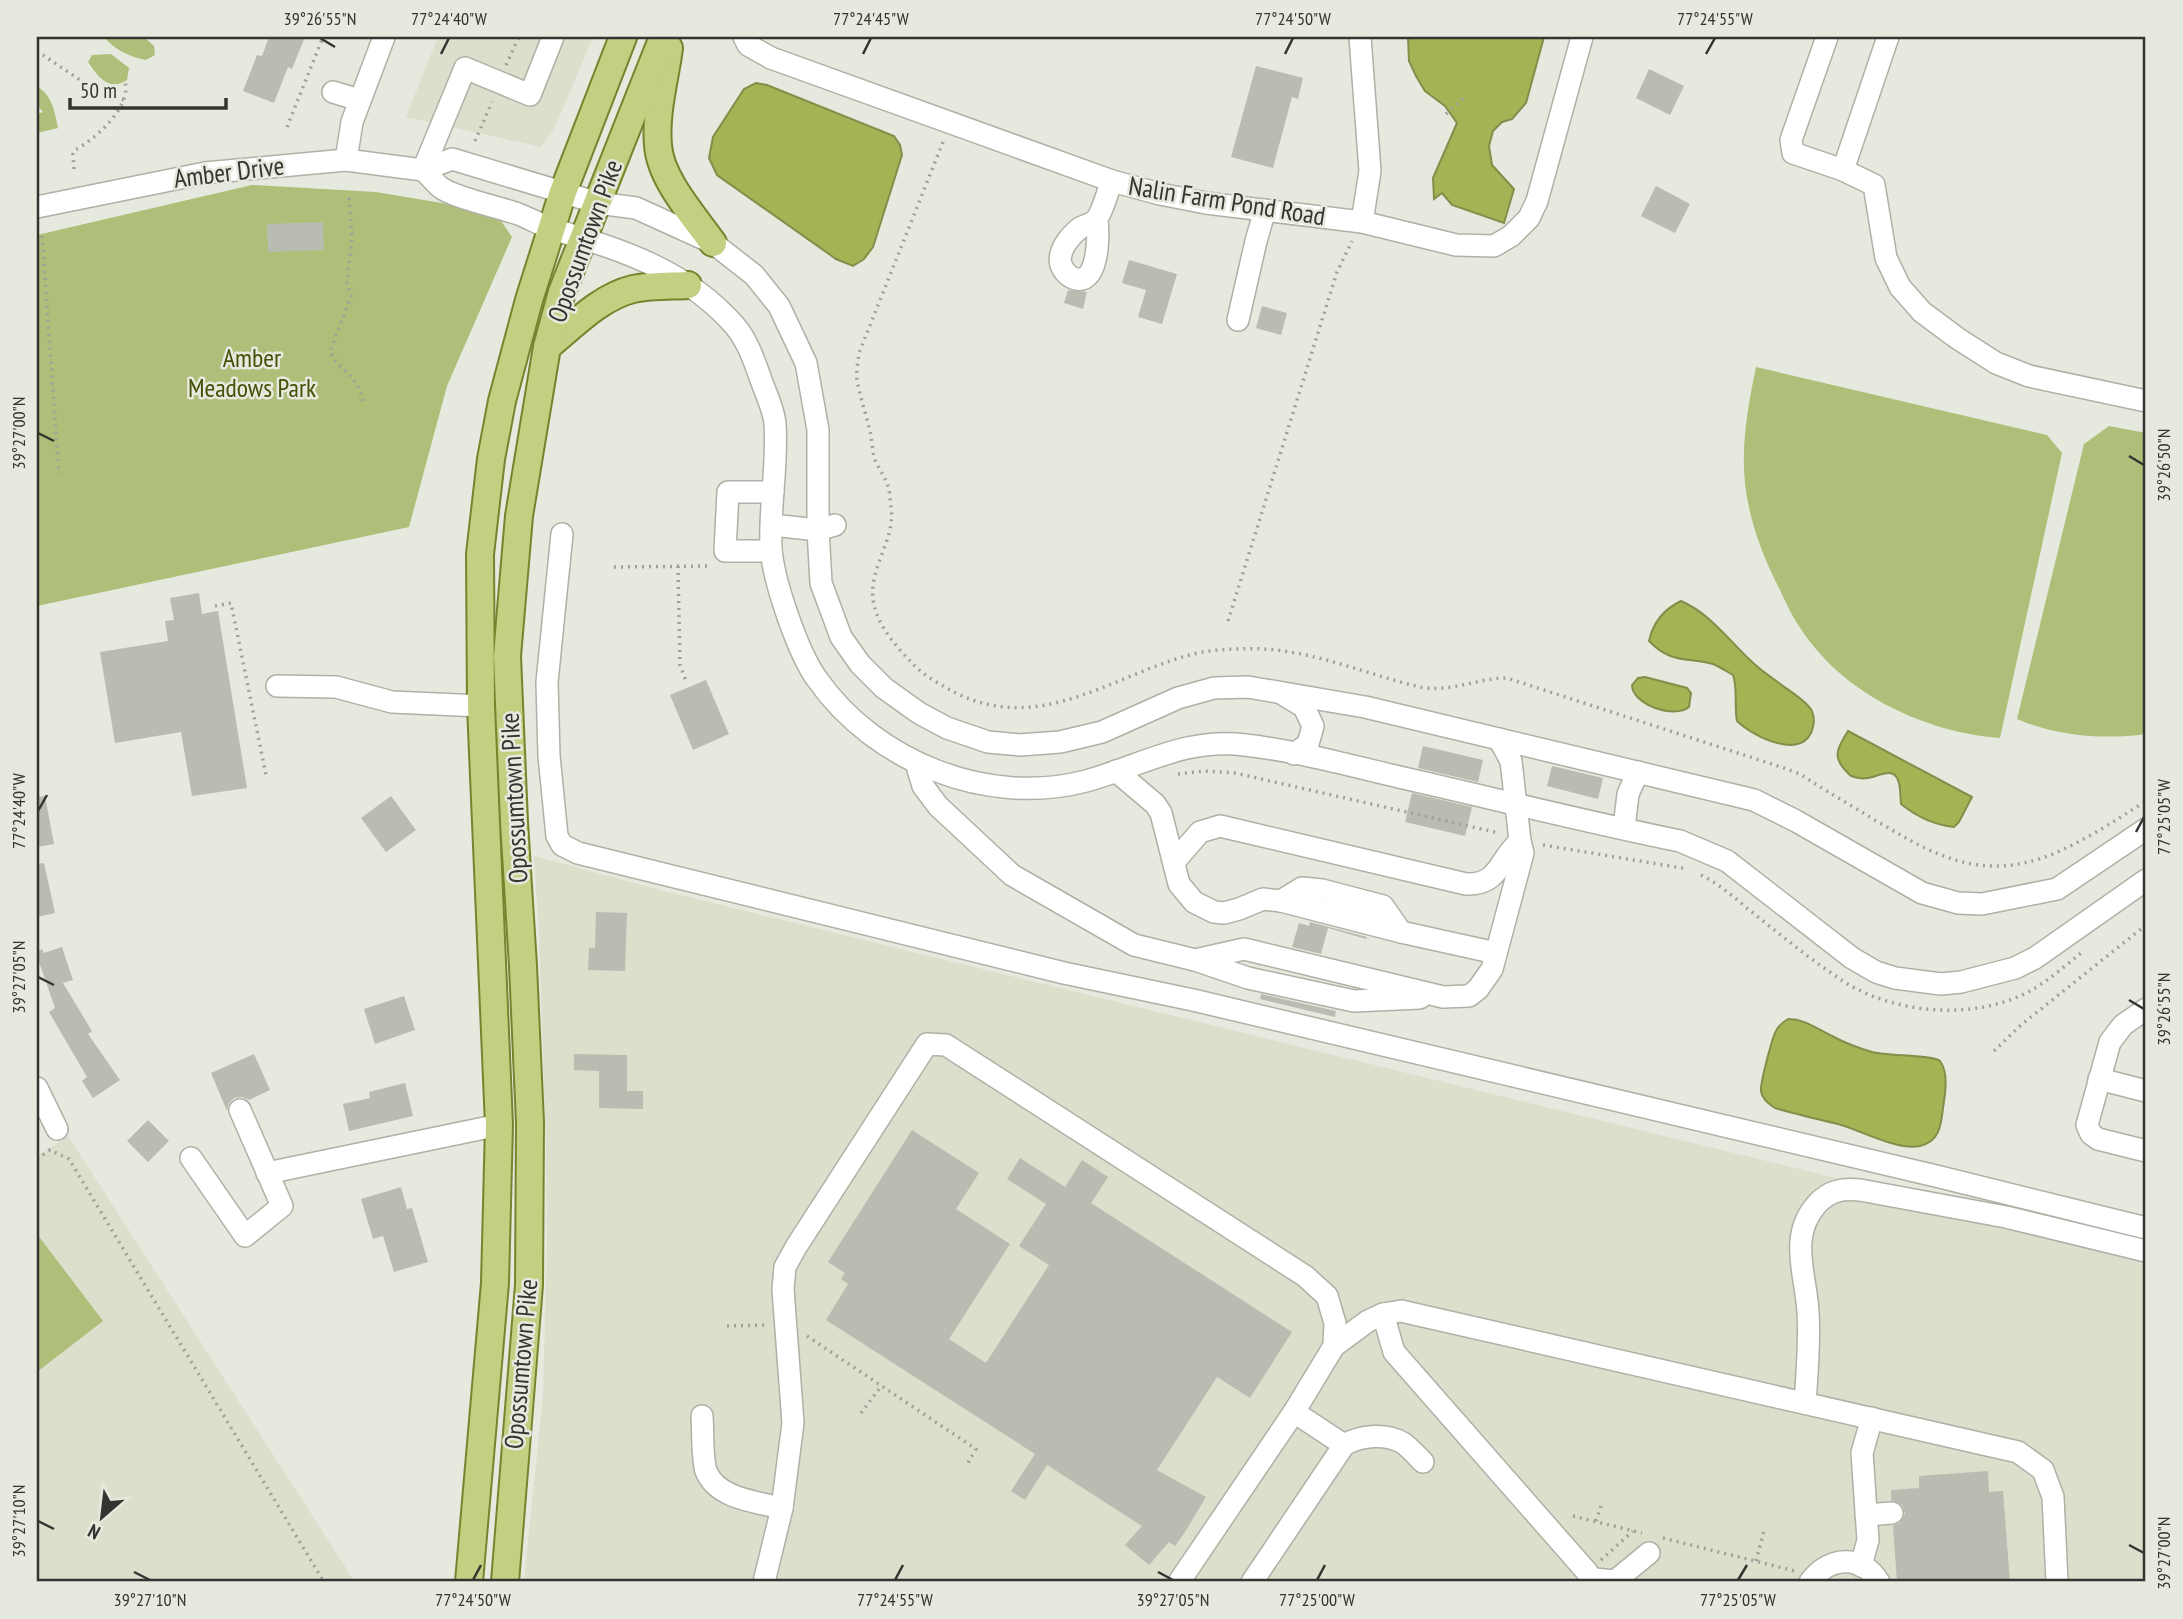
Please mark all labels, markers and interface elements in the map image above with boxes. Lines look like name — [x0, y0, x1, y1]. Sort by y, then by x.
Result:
text: 39°26'55"N — [284, 7, 356, 30]
text: 77°24'40"W — [411, 7, 487, 30]
text: 77°24'45"W — [833, 7, 909, 30]
text: 77°24'50"W — [1255, 7, 1331, 30]
text: 77°24'55"W — [1677, 7, 1753, 30]
scale bar — [70, 66, 226, 110]
text: 50 m — [80, 77, 117, 104]
street label: Amber Drive — [172, 148, 286, 195]
street label: Opossumtown Pike — [540, 155, 629, 327]
street label: Nalin Farm Pond Road — [1126, 169, 1328, 232]
park label: Amber Meadows Park — [188, 341, 316, 404]
text: 39°27'00"N — [7, 397, 30, 469]
text: 39°26'50"N — [2152, 429, 2175, 501]
street label: Opossumtown Pike — [493, 712, 534, 884]
text: 77°24'40"W — [7, 773, 30, 849]
text: 77°25'05"W — [2152, 779, 2175, 855]
text: 39°27'05"N — [7, 941, 30, 1013]
text: 39°26'55"N — [2152, 973, 2175, 1045]
street label: Opossumtown Pike — [497, 1277, 544, 1450]
north arrow — [66, 1482, 136, 1552]
text: 39°27'10"N — [7, 1485, 30, 1557]
text: 39°27'00"N — [2152, 1517, 2175, 1589]
text: N — [84, 1519, 104, 1545]
text: 39°27'10"N — [114, 1588, 186, 1611]
text: 77°24'50"W — [435, 1588, 511, 1611]
text: 77°24'55"W — [857, 1588, 933, 1611]
text: 39°27'05"N — [1137, 1588, 1209, 1611]
text: 77°25'00"W — [1279, 1588, 1355, 1611]
text: 77°25'05"W — [1700, 1588, 1776, 1611]

